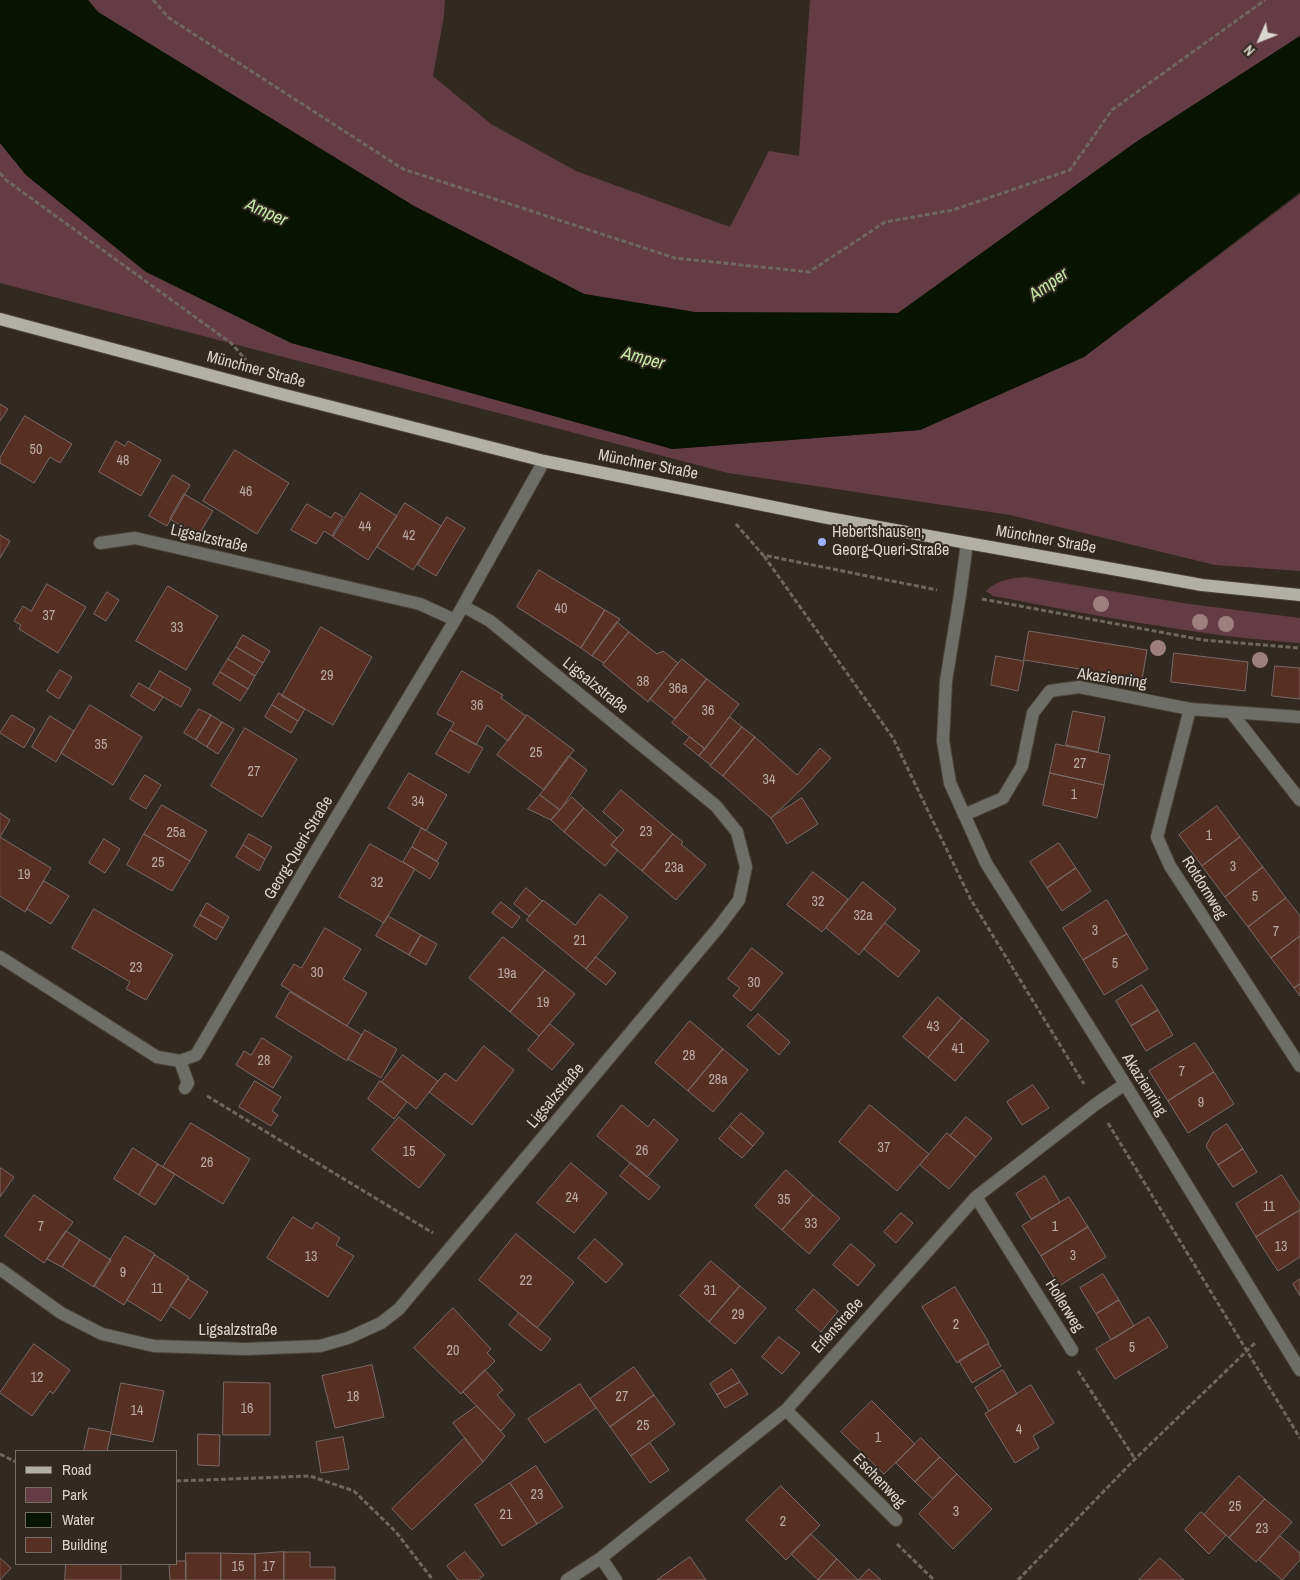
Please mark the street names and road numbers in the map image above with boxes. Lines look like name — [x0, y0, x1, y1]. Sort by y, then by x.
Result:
street label: Münchner Straße — [205, 348, 307, 392]
street label: Münchner Straße — [596, 446, 700, 484]
street label: Ligsalzstraße — [168, 521, 250, 557]
street label: Münchner Straße — [994, 522, 1098, 558]
street label: Ligsalzstraße — [558, 654, 632, 718]
street label: Akazienring — [1076, 665, 1148, 693]
street label: Georg-Queri-Straße — [261, 793, 337, 903]
street label: Rotdornweg — [1177, 853, 1231, 923]
street label: Akazienring — [1117, 1050, 1171, 1120]
street label: Ligsalzstraße — [523, 1060, 589, 1132]
street label: Hollerweg — [1040, 1276, 1088, 1336]
street label: Erlenstraße — [808, 1294, 868, 1358]
street label: Ligsalzstraße — [199, 1321, 277, 1341]
street label: Eschenweg — [849, 1450, 909, 1512]

